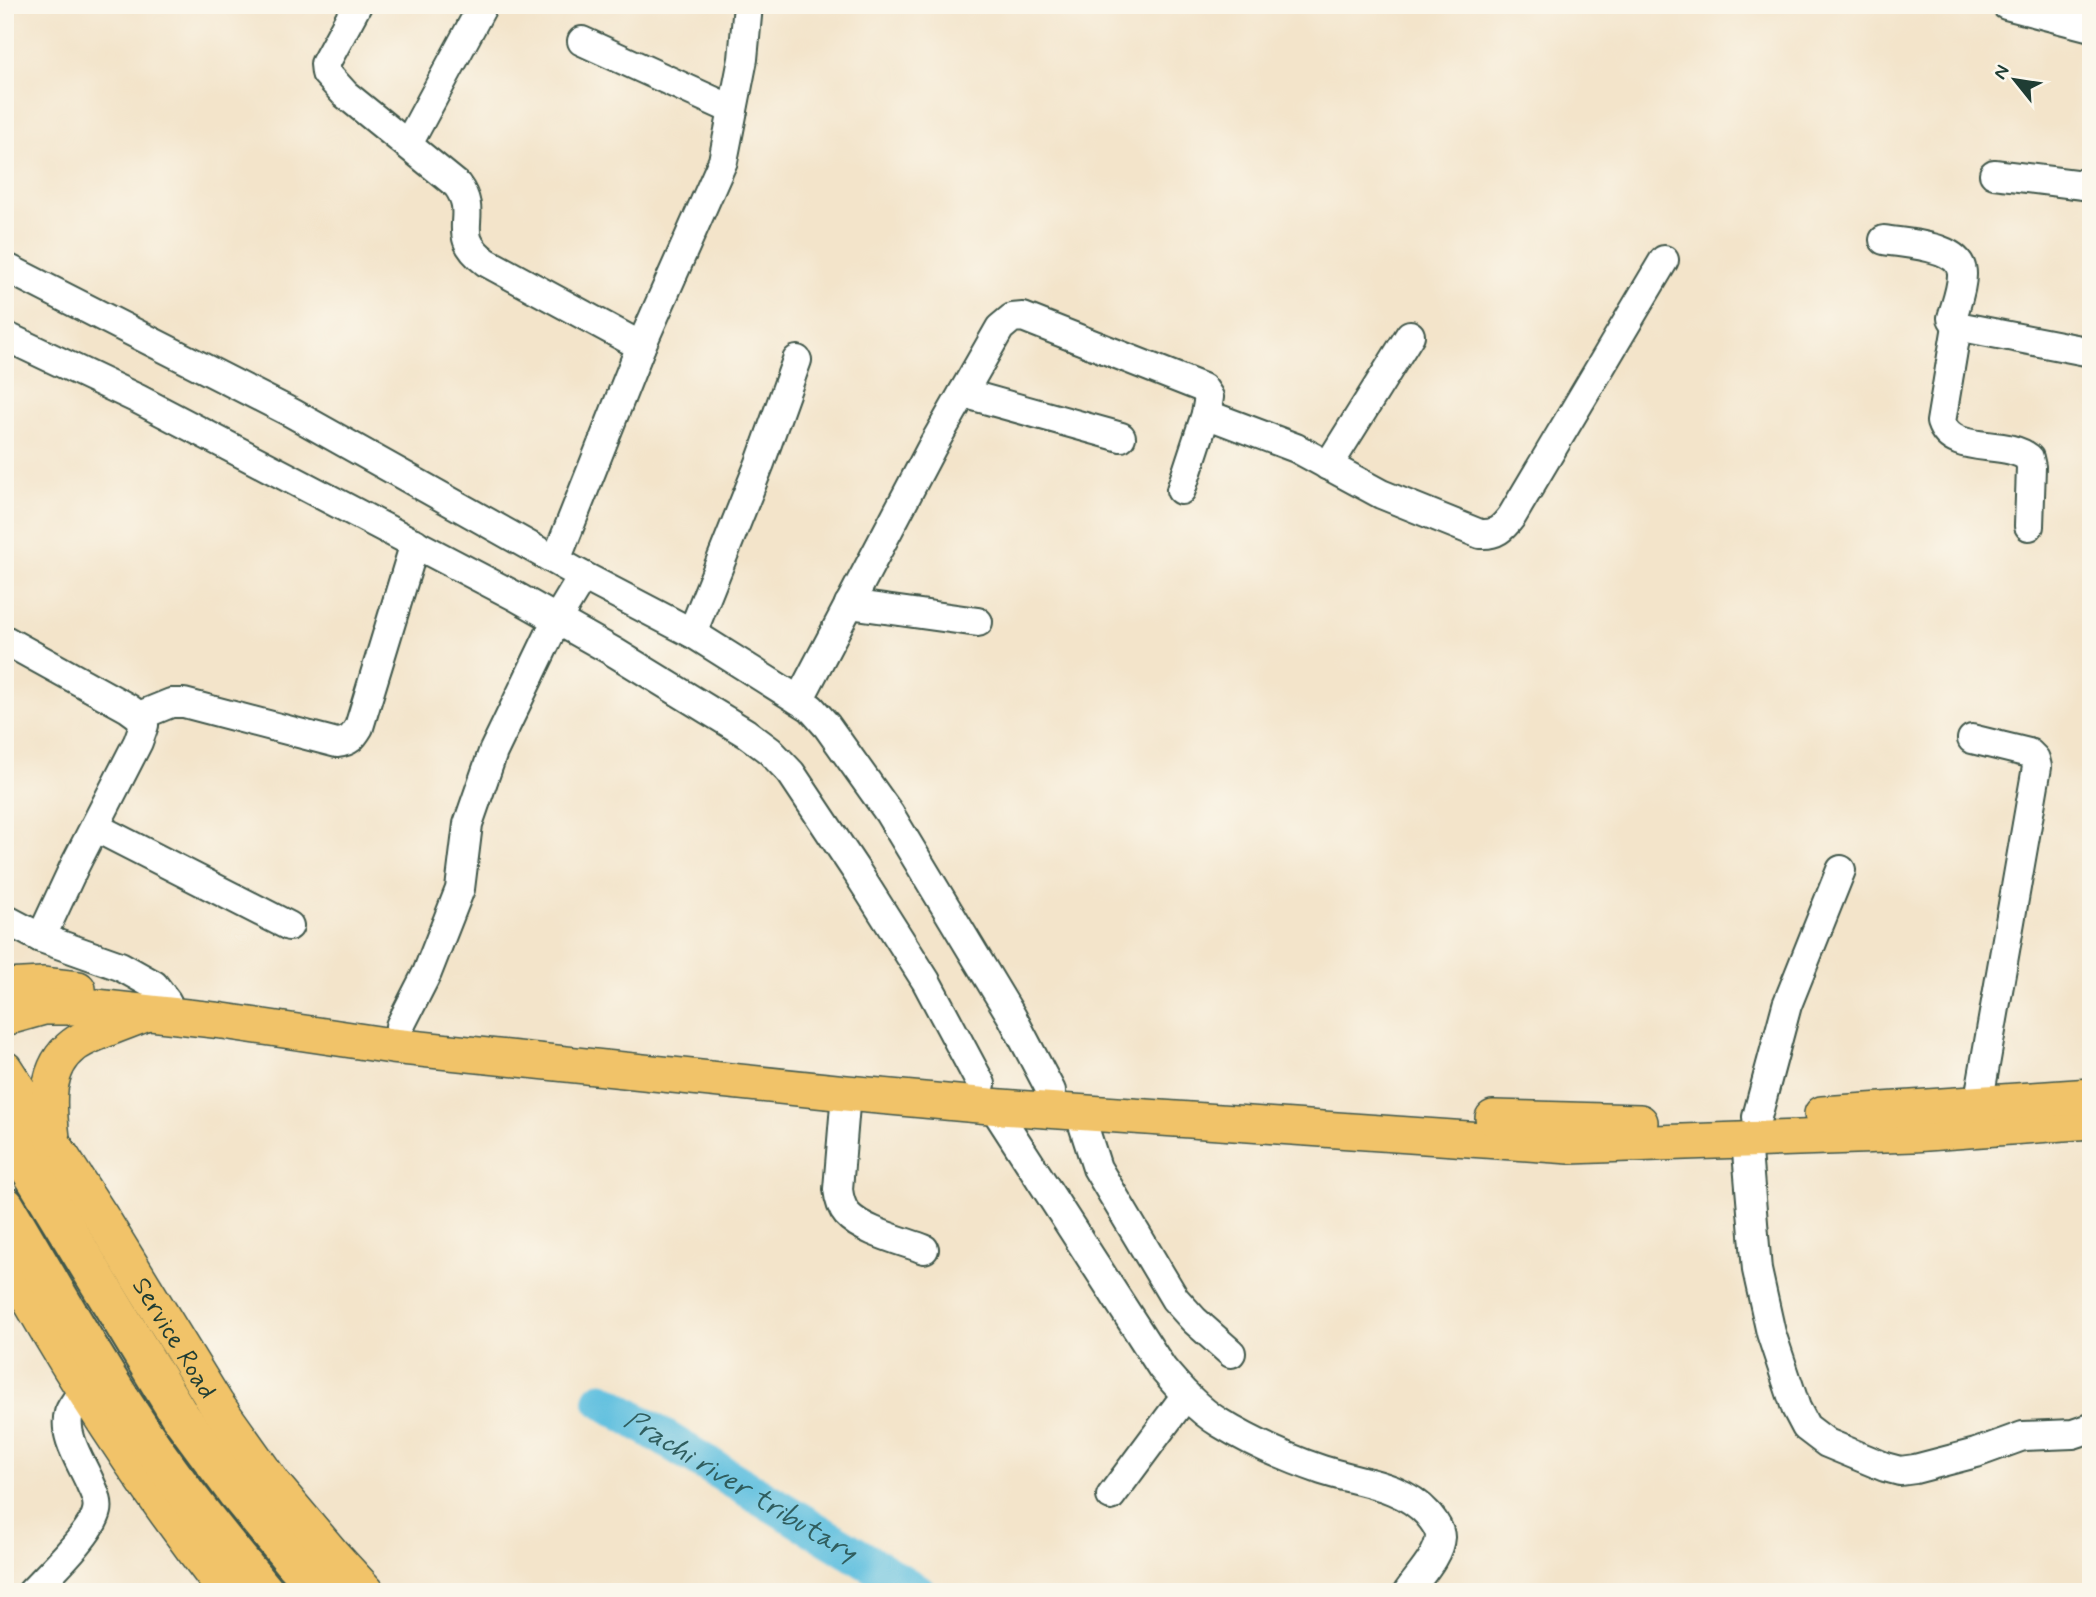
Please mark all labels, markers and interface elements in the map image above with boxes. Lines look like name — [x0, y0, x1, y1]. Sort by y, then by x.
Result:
north arrow — [1980, 46, 2050, 116]
text: N — [1988, 61, 2016, 84]
street label: Service Road — [123, 1271, 224, 1406]
water label: Prachi river tributary — [617, 1402, 865, 1573]

